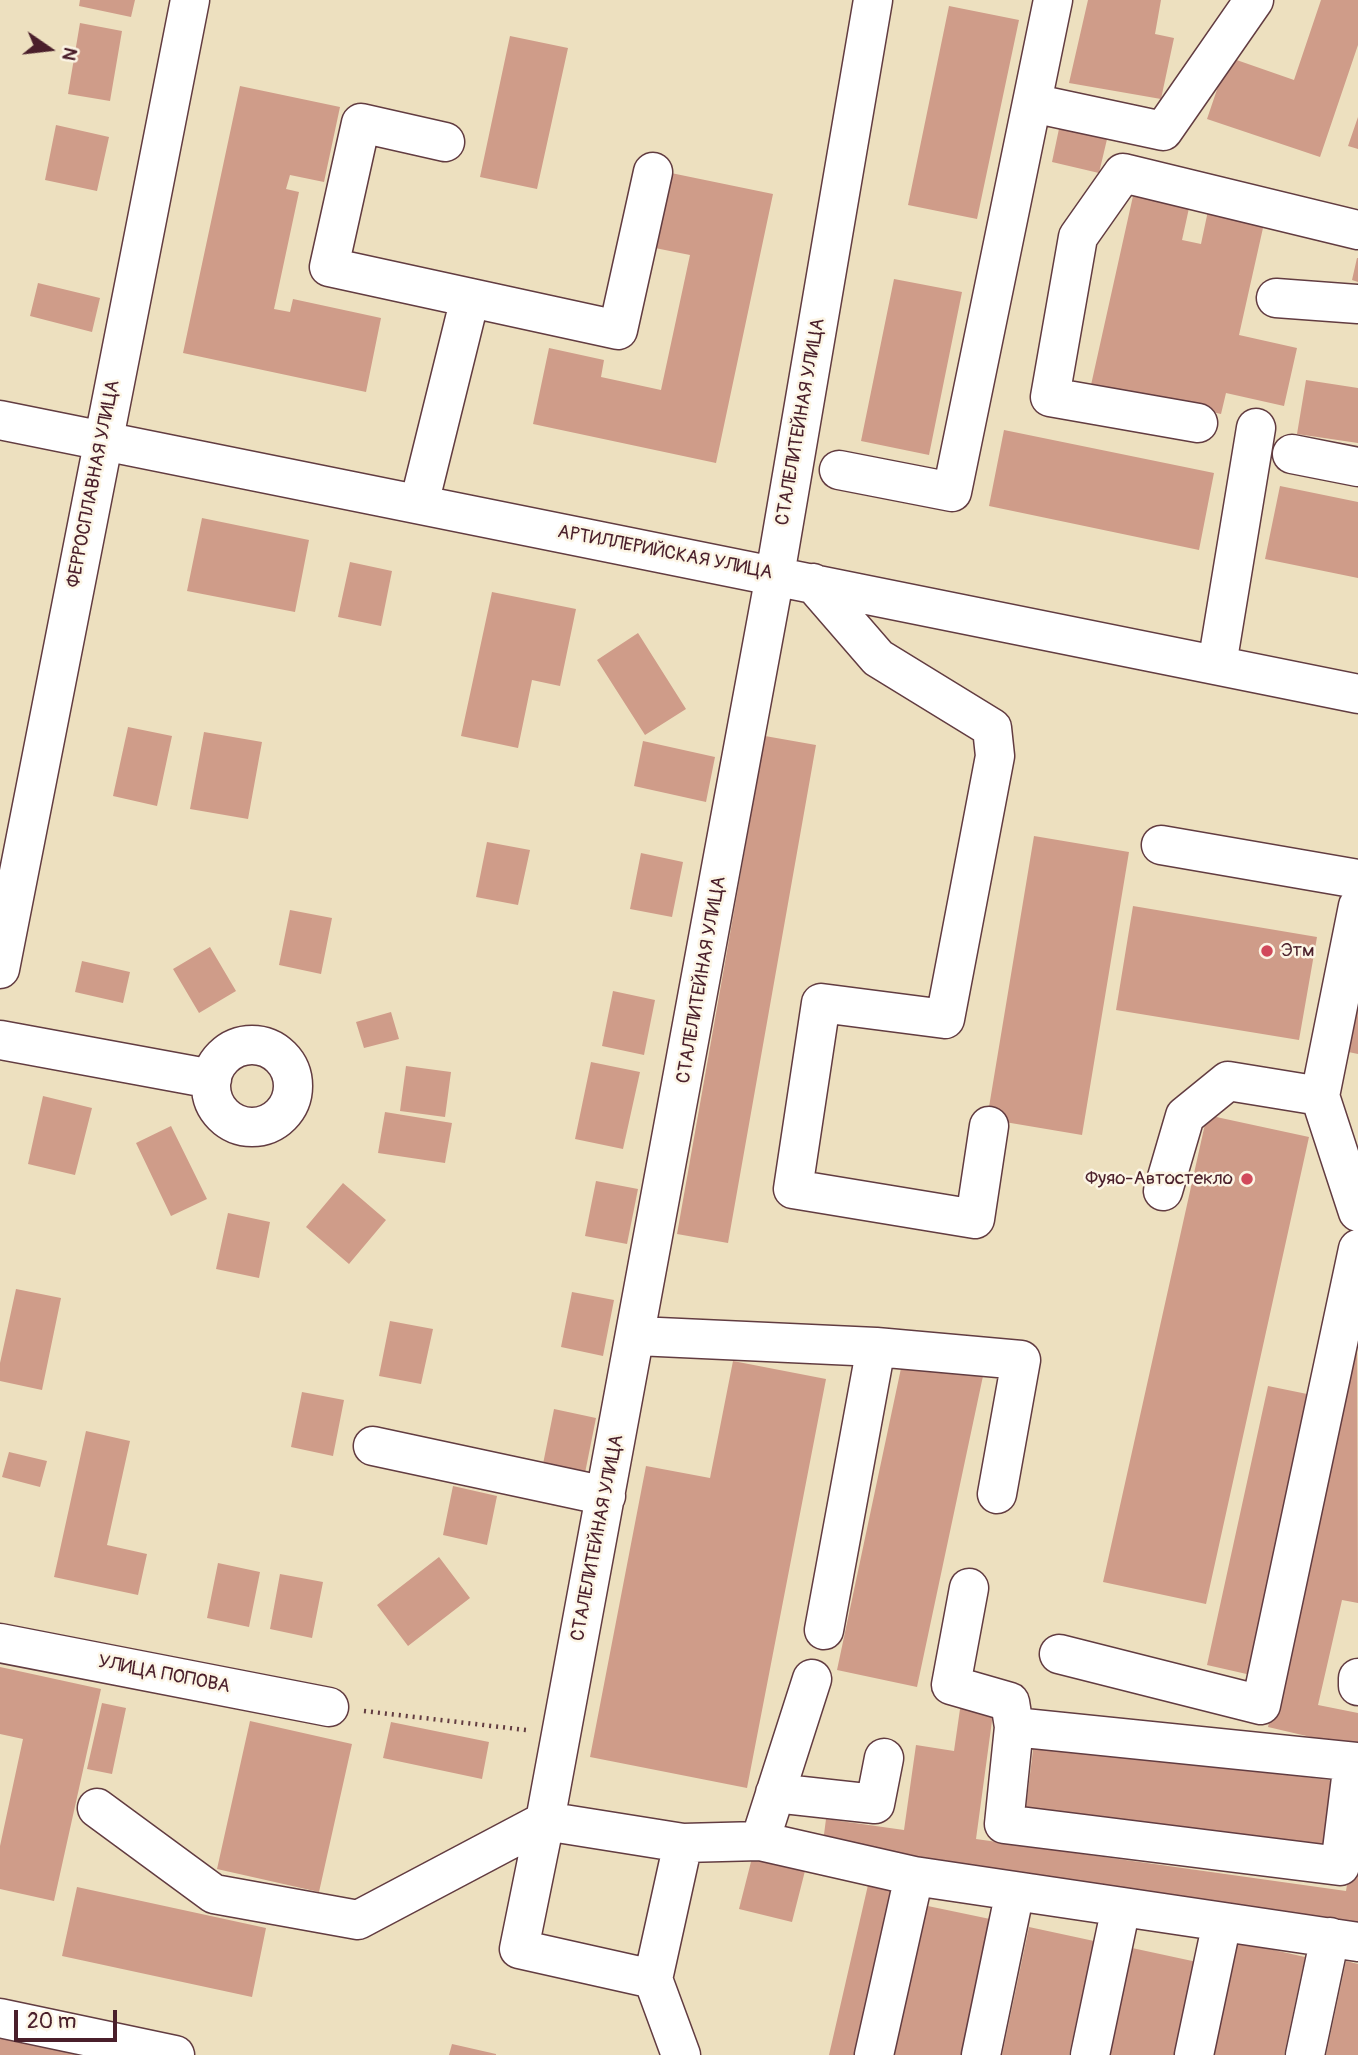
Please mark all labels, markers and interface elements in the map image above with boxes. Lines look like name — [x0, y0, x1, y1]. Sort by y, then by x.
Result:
north arrow — [14, 14, 84, 84]
text: N — [56, 45, 83, 63]
street label: СТАЛЕЛИТЕЙНАЯ УЛИЦА — [772, 317, 830, 527]
street label: ФЕРРОСПЛАВНАЯ УЛИЦА — [63, 378, 125, 590]
street label: АРТИЛЛЕРИЙСКАЯ УЛИЦА — [555, 521, 775, 585]
street label: СТАЛЕЛИТЕЙНАЯ УЛИЦА — [673, 875, 731, 1085]
place label: Этм — [1281, 940, 1314, 962]
marker: Этм — [1259, 943, 1275, 959]
place label: Фуяо-Автостекло — [1085, 1168, 1233, 1190]
marker: Фуяо-Автостекло — [1239, 1171, 1255, 1187]
street label: СТАЛЕЛИТЕЙНАЯ УЛИЦА — [567, 1433, 629, 1643]
street label: УЛИЦА ПОПОВА — [96, 1651, 232, 1699]
scale bar — [18, 1996, 121, 2040]
text: 20 m — [27, 2008, 76, 2035]

